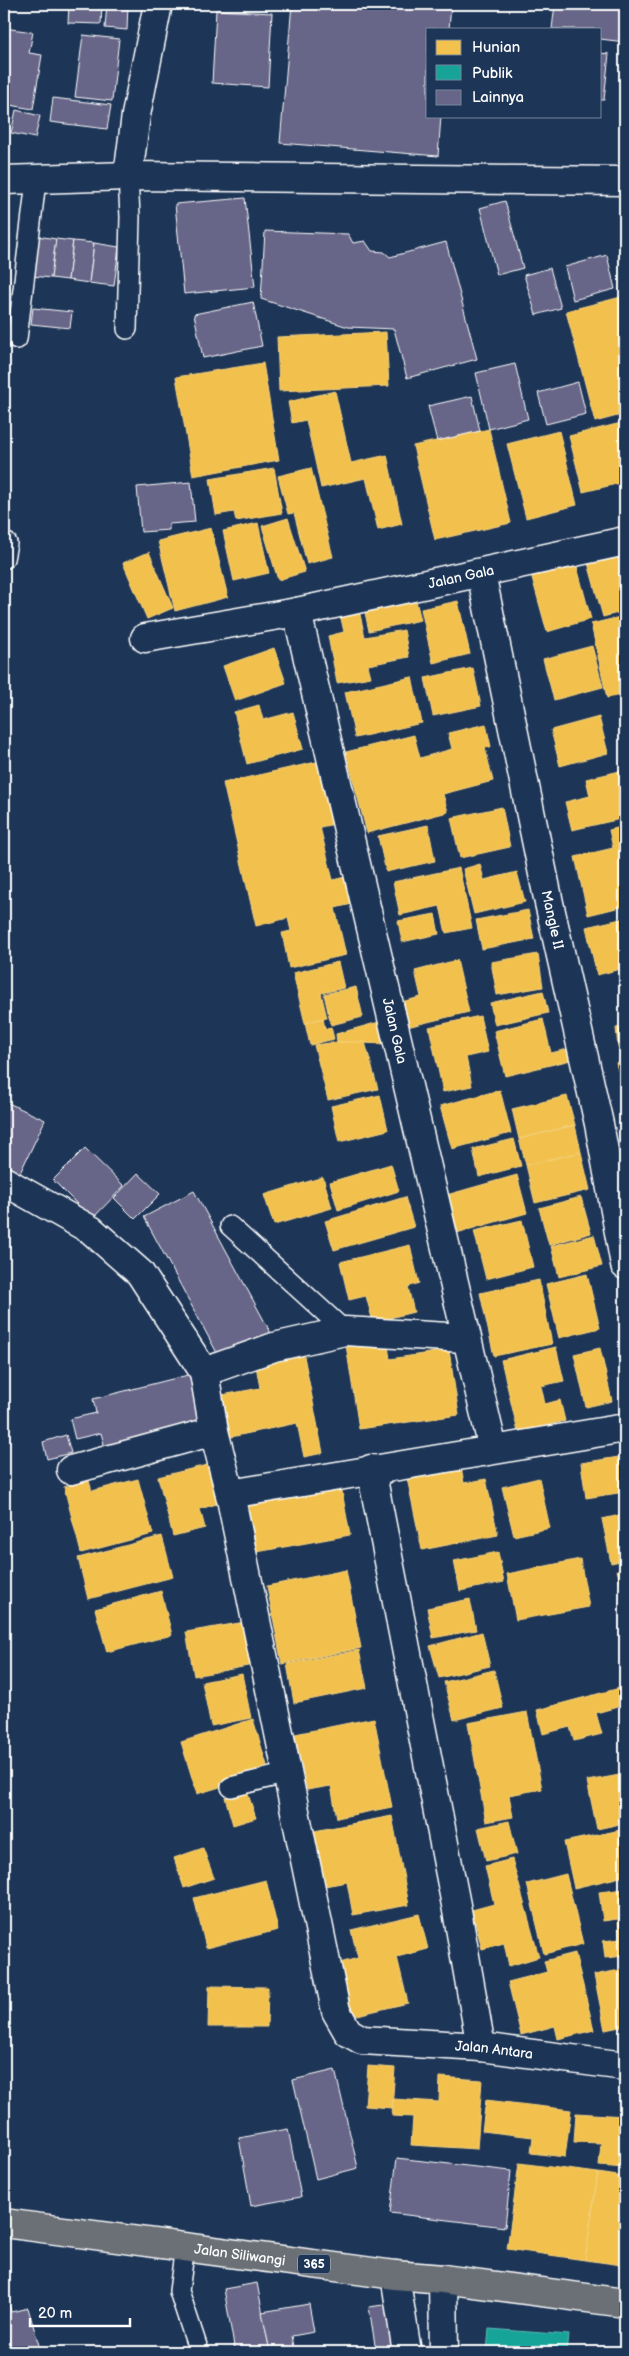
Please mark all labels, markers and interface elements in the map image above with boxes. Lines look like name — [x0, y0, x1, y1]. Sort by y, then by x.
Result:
legend — [426, 28, 602, 118]
text: Hunian — [472, 38, 520, 57]
text: Publik — [472, 64, 513, 83]
text: Lainnya — [472, 88, 524, 107]
street label: Jalan Gala — [426, 561, 496, 592]
street label: Mangle II — [538, 889, 568, 951]
street label: Jalan Gala — [379, 996, 411, 1065]
street label: Jalan Antara — [454, 2037, 534, 2062]
street label: Jalan Siliwangi — [193, 2240, 287, 2269]
road number: 365 — [298, 2254, 330, 2274]
scale bar — [30, 2296, 130, 2328]
text: 20 m — [38, 2304, 72, 2323]

